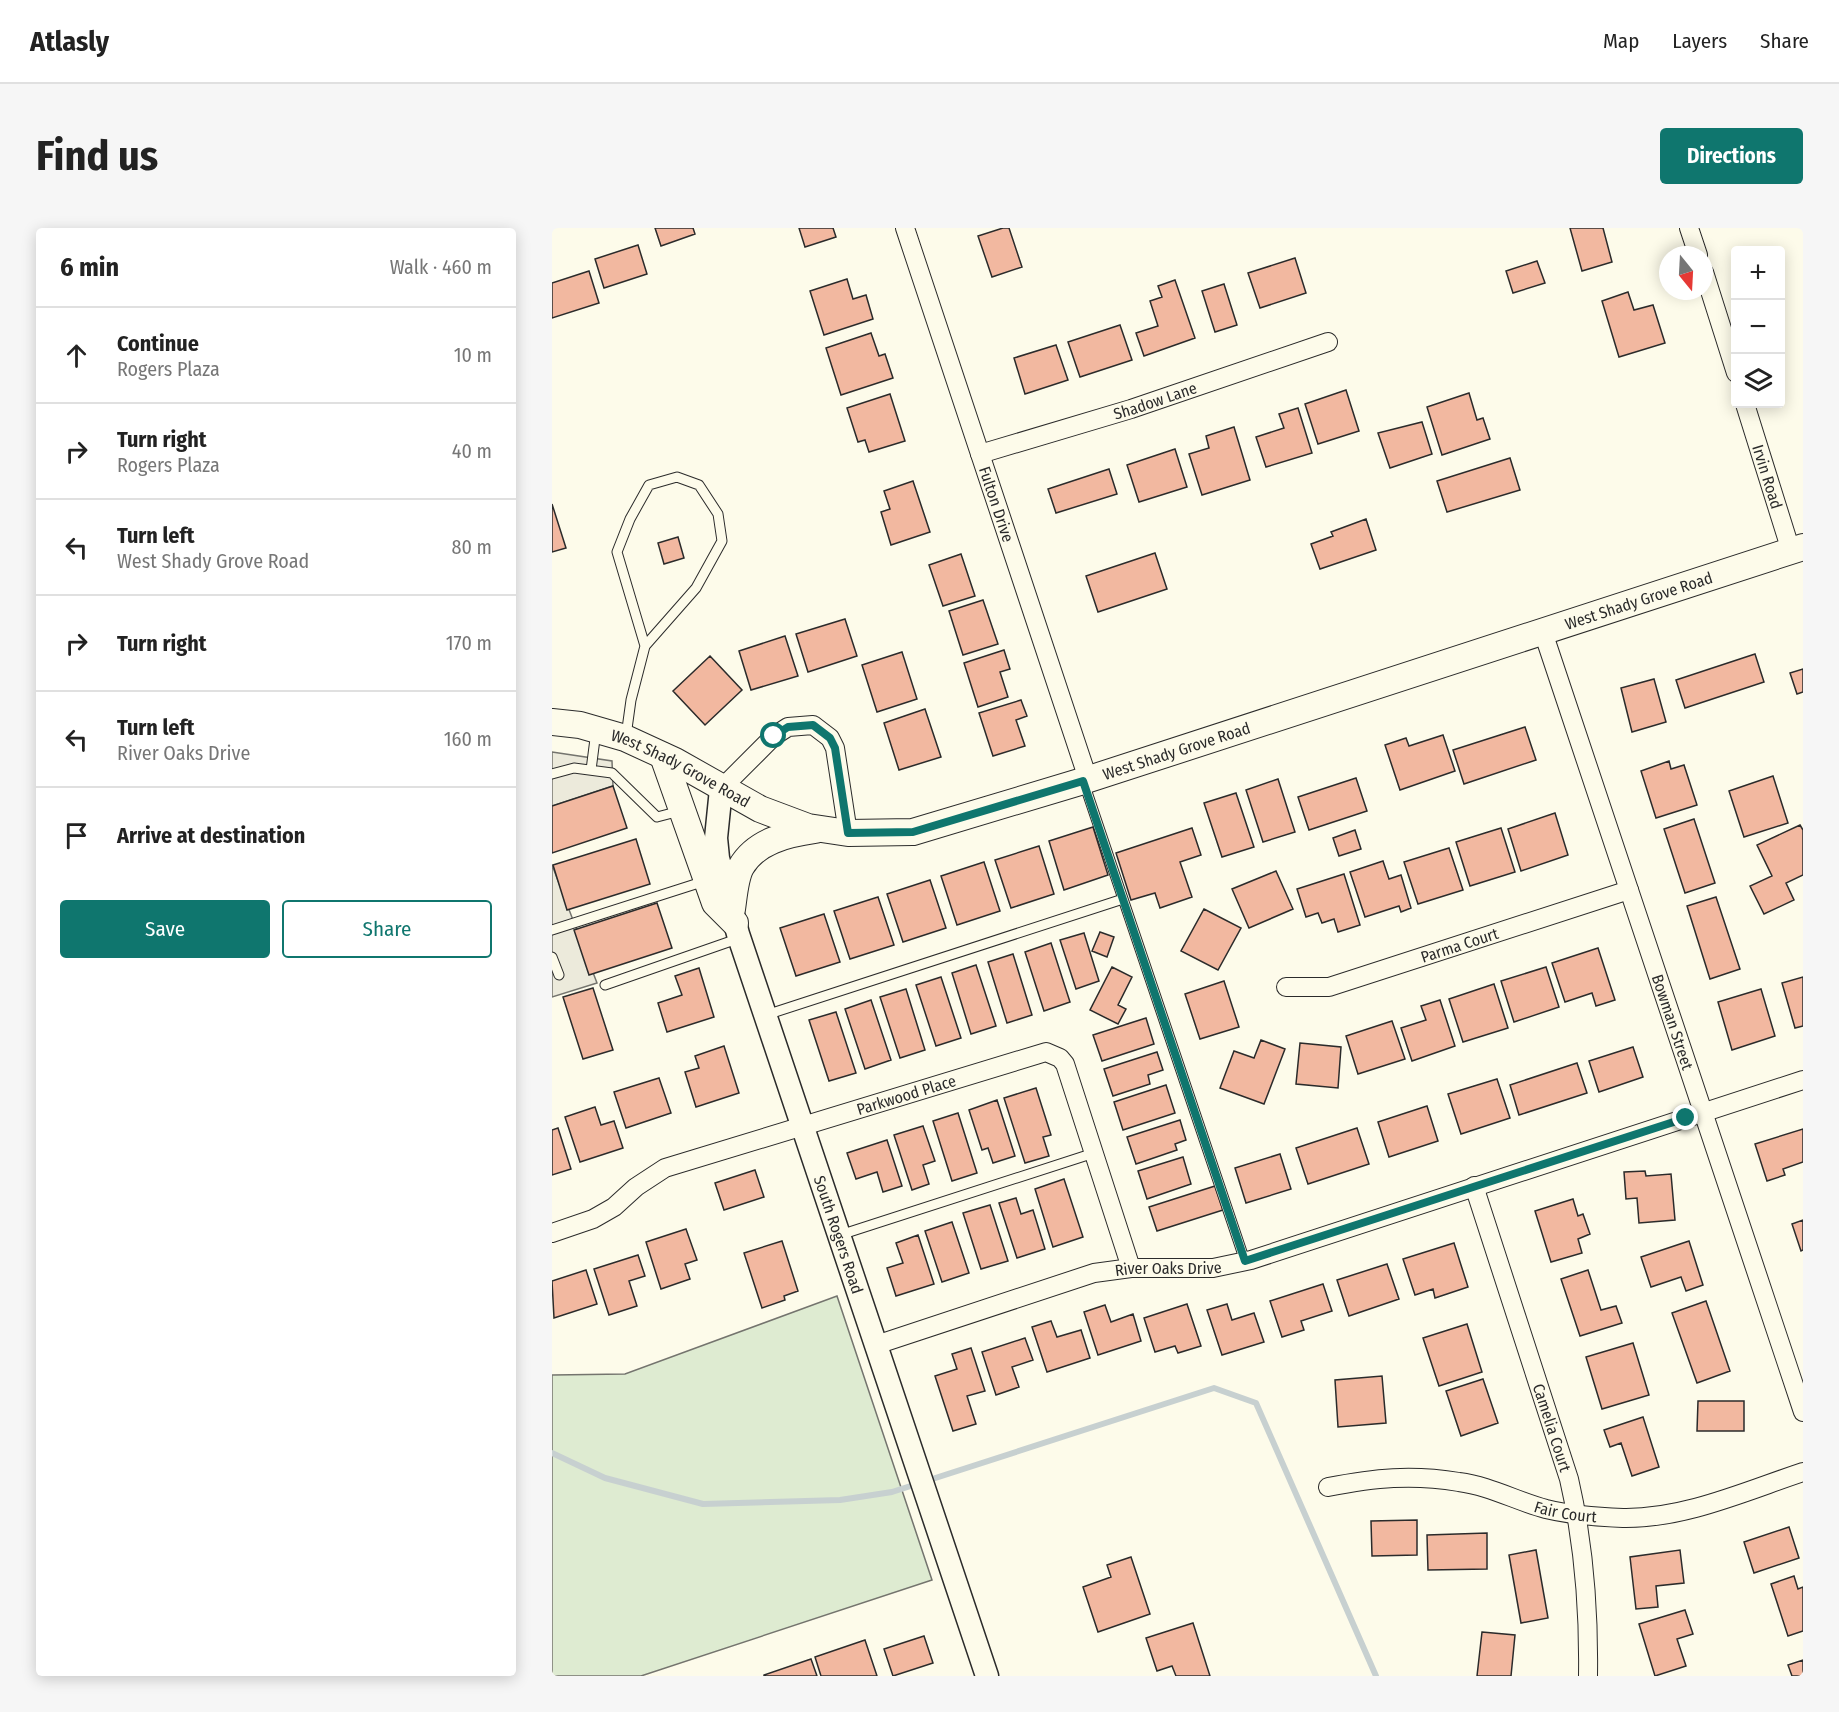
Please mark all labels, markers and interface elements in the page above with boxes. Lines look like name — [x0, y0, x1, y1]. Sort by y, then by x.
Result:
text: Atlasly — [30, 25, 109, 58]
text: Map — [1603, 28, 1639, 54]
text: Layers — [1672, 28, 1727, 54]
text: Share — [1760, 28, 1809, 54]
button: Directions — [1660, 128, 1803, 184]
text: Find us — [36, 131, 158, 181]
north arrow — [1659, 246, 1713, 300]
map controls — [1731, 246, 1785, 408]
button: + — [1731, 246, 1785, 300]
text: 6 min — [60, 252, 119, 283]
text: Walk · 460 m — [390, 255, 492, 279]
button: − — [1731, 300, 1785, 354]
text: Continue — [117, 330, 199, 357]
icon: ahead — [60, 339, 93, 372]
text: 10 m — [454, 343, 492, 367]
button: layers — [1731, 354, 1785, 408]
text: Rogers Plaza — [117, 357, 220, 381]
street label: Shadow Lane — [1111, 378, 1199, 424]
text: Turn right — [117, 426, 206, 453]
icon: right — [60, 435, 93, 468]
text: 40 m — [452, 439, 492, 463]
street label: Irvin Road — [1748, 442, 1786, 511]
text: Rogers Plaza — [117, 453, 220, 477]
street label: Fulton Drive — [975, 464, 1018, 545]
text: Turn left — [117, 522, 195, 549]
icon: left — [60, 531, 93, 564]
text: 80 m — [452, 535, 492, 559]
text: West Shady Grove Road — [117, 549, 309, 573]
street label: West Shady Grove Road — [1563, 568, 1715, 634]
icon: right — [60, 627, 93, 660]
text: Turn right — [117, 630, 206, 657]
text: 170 m — [446, 631, 492, 655]
text: Turn left — [117, 714, 195, 741]
street label: West Shady Grove Road — [1100, 718, 1253, 784]
route start — [760, 722, 786, 748]
icon: left — [60, 723, 93, 756]
street label: West Shady Grove Road — [609, 725, 753, 811]
text: 160 m — [444, 727, 492, 751]
text: River Oaks Drive — [117, 741, 250, 765]
icon: arrive — [60, 819, 93, 852]
text: Arrive at destination — [117, 822, 305, 849]
button: Save — [60, 900, 270, 958]
button: Share — [282, 900, 492, 958]
street label: Parma Court — [1418, 924, 1501, 967]
street label: Bowman Street — [1648, 972, 1697, 1073]
street label: Parkwood Place — [854, 1071, 958, 1119]
route end — [1672, 1104, 1698, 1130]
street label: South Rogers Road — [810, 1173, 867, 1296]
street label: River Oaks Drive — [1114, 1257, 1223, 1280]
street label: Camelia Court — [1529, 1381, 1575, 1475]
street label: Fair Court — [1532, 1497, 1598, 1527]

